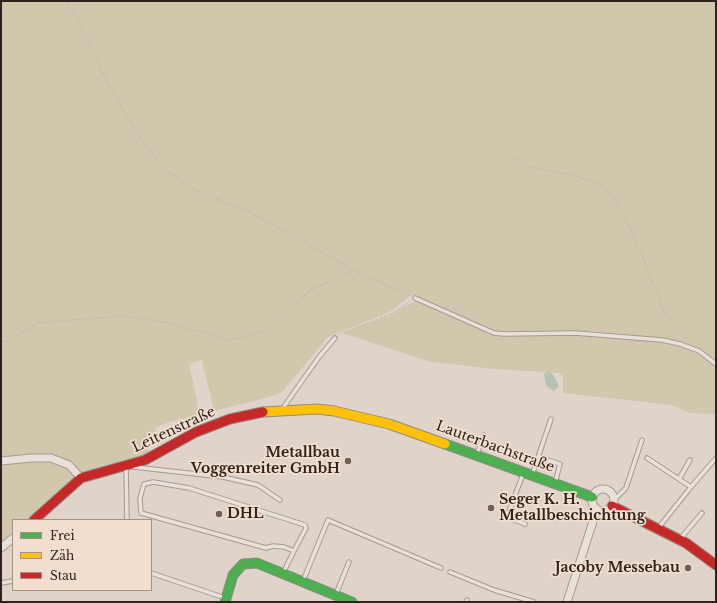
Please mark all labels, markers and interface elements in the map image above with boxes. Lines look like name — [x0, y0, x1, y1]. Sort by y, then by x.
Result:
street label: Leitenstraße — [130, 403, 218, 457]
street label: Lauterbachstraße — [433, 418, 557, 476]
place label: Metallbau Voggenreiter GmbH — [191, 445, 340, 478]
marker: Metallbau Voggenreiter GmbH — [343, 456, 353, 466]
place label: Seger K. H. Metallbeschichtung — [499, 492, 645, 524]
marker: Seger K. H. Metallbeschichtung — [486, 503, 496, 513]
place label: DHL — [227, 506, 263, 522]
marker: DHL — [214, 509, 224, 519]
legend — [12, 519, 152, 591]
text: Frei — [50, 528, 75, 543]
text: Zäh — [50, 548, 74, 563]
place label: Jacoby Messebau — [555, 560, 680, 576]
marker: Jacoby Messebau — [683, 563, 693, 573]
text: Stau — [50, 568, 77, 583]

